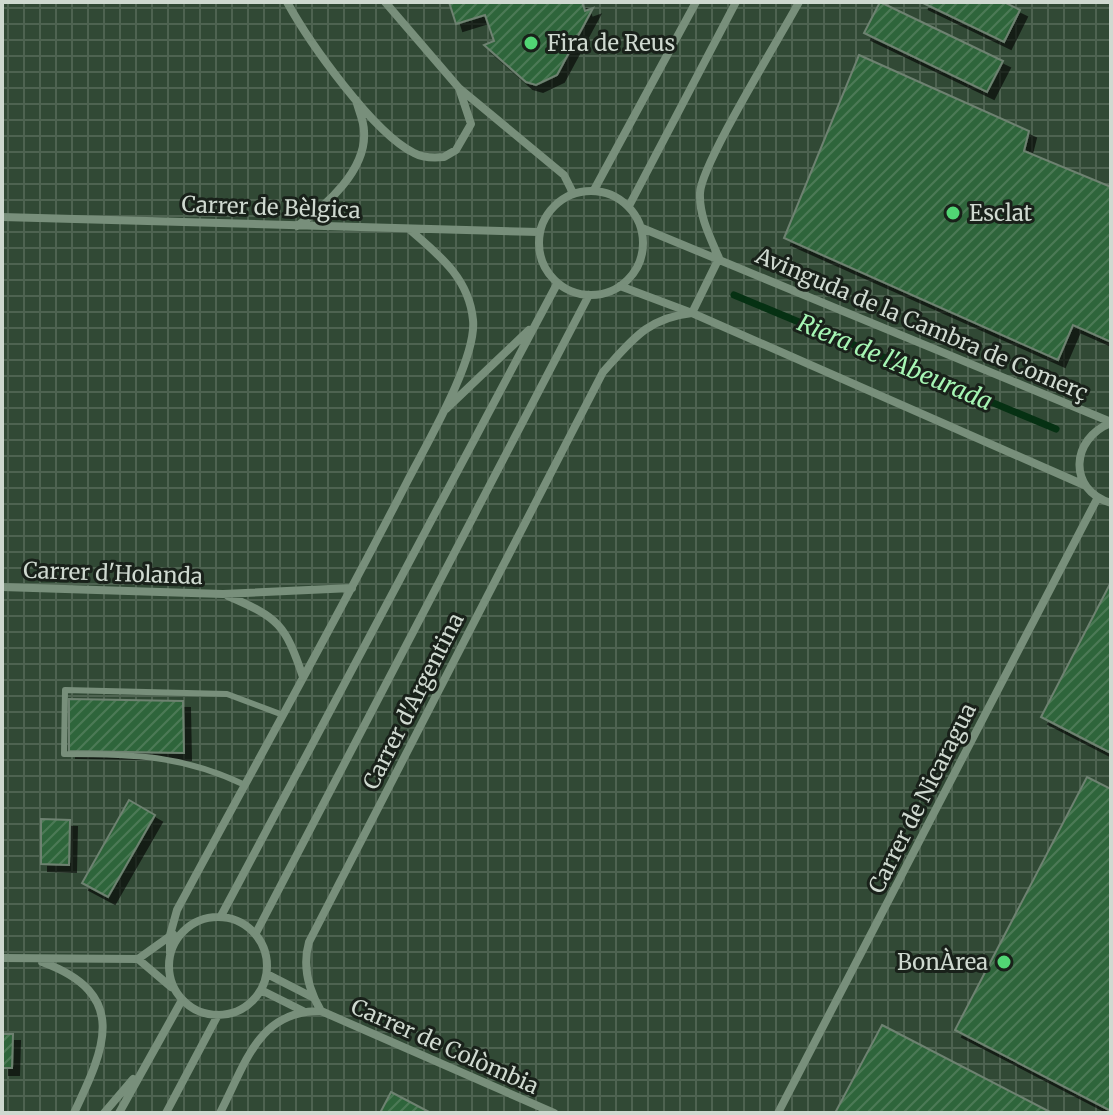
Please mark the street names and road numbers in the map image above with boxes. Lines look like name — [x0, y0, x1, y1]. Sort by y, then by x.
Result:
street label: Carrer de Bèlgica — [181, 190, 361, 224]
street label: Avinguda de la Cambra de Comerç — [751, 241, 1092, 407]
street label: Carrer d'Holanda — [23, 556, 204, 590]
street label: Carrer d'Argentina — [356, 608, 470, 794]
street label: Carrer de Nicaragua — [862, 698, 982, 898]
street label: Carrer de Colòmbia — [347, 992, 543, 1100]

